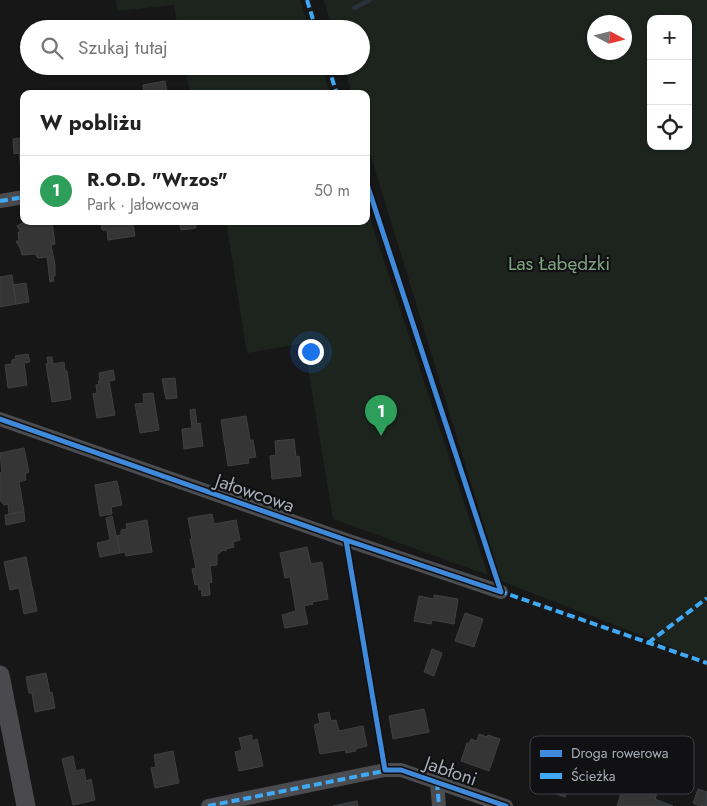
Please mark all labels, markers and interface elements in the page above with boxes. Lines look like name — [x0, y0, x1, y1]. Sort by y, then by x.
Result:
north arrow — [587, 15, 632, 60]
map controls — [647, 15, 692, 150]
button: + — [647, 15, 692, 60]
search box — [20, 20, 370, 75]
icon: search — [38, 34, 66, 62]
text: Szukaj tutaj — [78, 34, 168, 61]
button: − — [647, 60, 692, 105]
button: locate — [647, 105, 692, 150]
text: W pobliżu — [40, 108, 141, 138]
text: R.O.D. "Wrzos" — [87, 166, 228, 193]
text: 1 — [52, 179, 60, 202]
text: 50 m — [314, 179, 350, 202]
text: Park · Jałowcowa — [87, 193, 199, 216]
park label: Las Łabędzki — [508, 250, 610, 277]
your location — [298, 339, 324, 365]
pin: 1 — [365, 395, 397, 436]
street label: Jałowcowa — [209, 466, 298, 519]
legend — [530, 736, 694, 794]
text: Droga rowerowa — [571, 743, 669, 763]
street label: Jabłoni — [418, 748, 481, 793]
text: Ścieżka — [571, 766, 616, 786]

